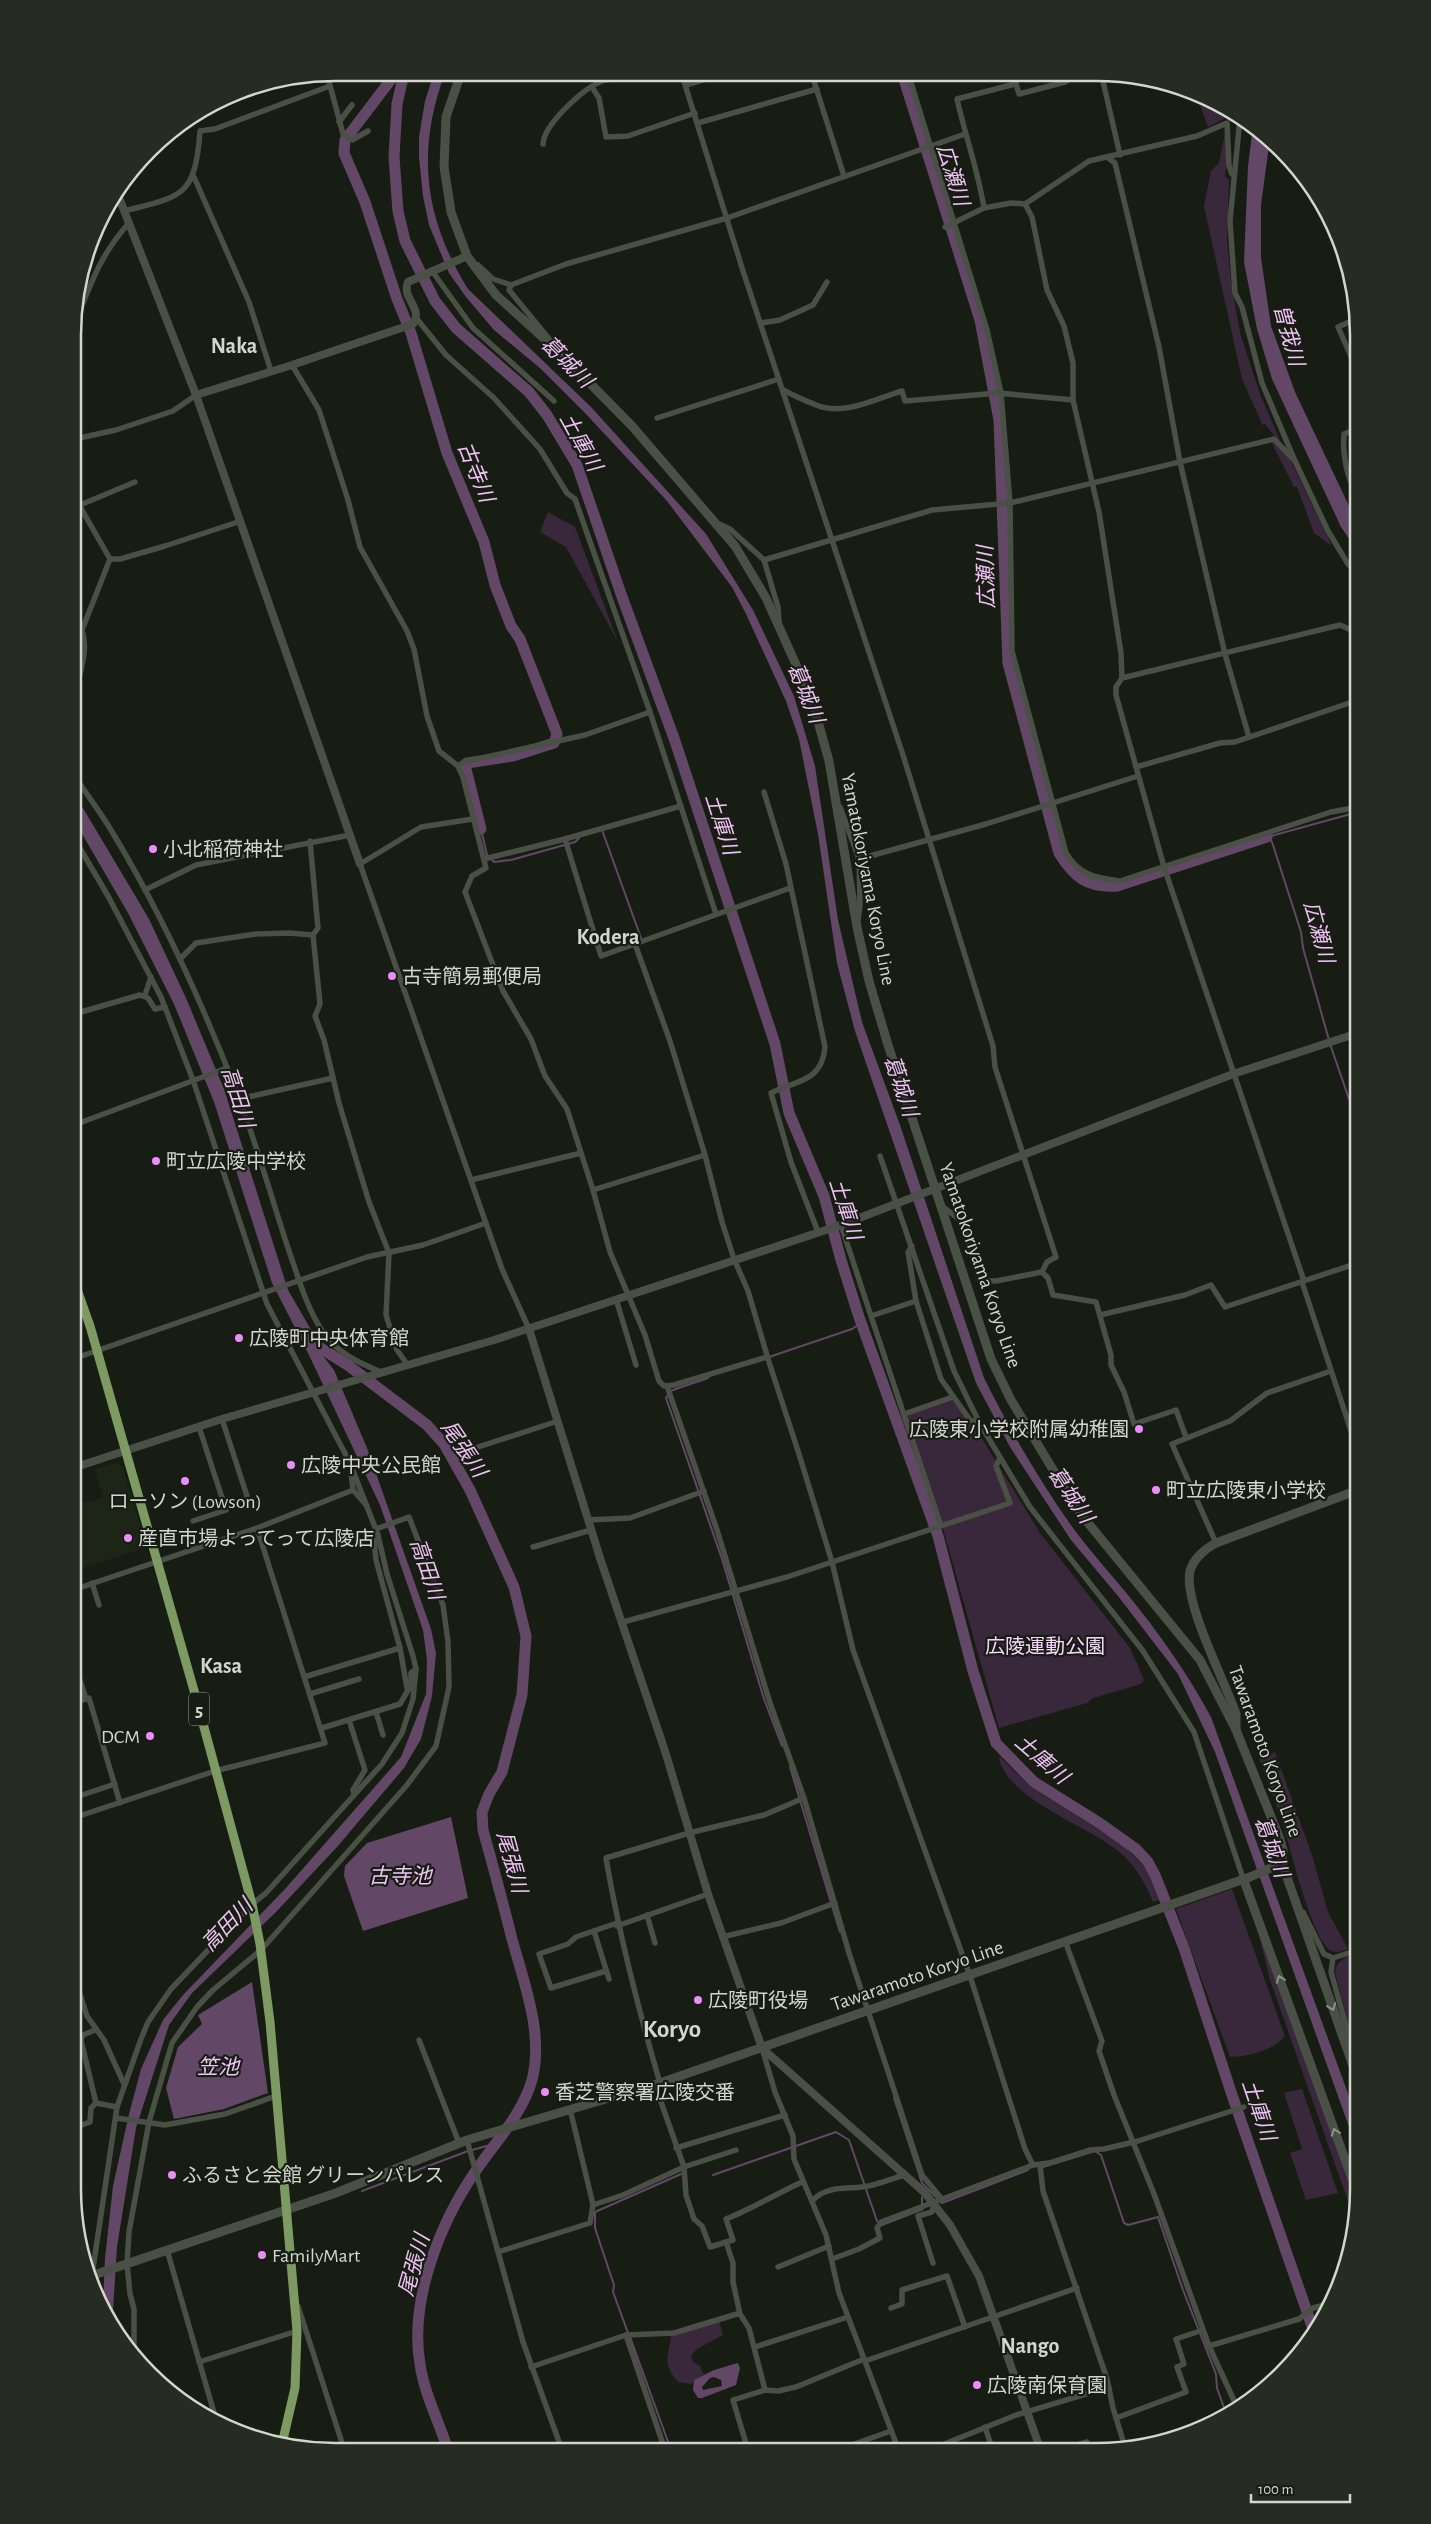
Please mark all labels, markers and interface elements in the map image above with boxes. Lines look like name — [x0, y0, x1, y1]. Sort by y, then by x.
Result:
water label: 広瀬川 — [933, 142, 973, 210]
water label: 曽我川 — [1270, 302, 1308, 370]
water label: 葛城川 — [537, 332, 598, 393]
district label: Naka — [211, 335, 258, 357]
water label: 土庫川 — [556, 409, 607, 477]
water label: 古寺川 — [454, 439, 499, 507]
water label: 広瀬川 — [974, 543, 998, 609]
water label: 葛城川 — [784, 660, 829, 728]
street label: Yamatokoriyama Koryo Line — [838, 771, 898, 987]
water label: 土庫川 — [702, 791, 743, 859]
place label: 小北稲荷神社 — [163, 839, 283, 860]
marker: 小北稲荷神社 — [147, 843, 159, 855]
water label: 広瀬川 — [1300, 899, 1338, 967]
district label: Kodera — [576, 926, 640, 948]
place label: 古寺簡易郵便局 — [402, 966, 542, 987]
marker: 古寺簡易郵便局 — [386, 970, 398, 982]
water label: 葛城川 — [880, 1053, 922, 1121]
water label: 高田川 — [218, 1064, 259, 1132]
place label: 町立広陵中学校 — [166, 1151, 306, 1172]
marker: 町立広陵中学校 — [150, 1155, 162, 1167]
street label: Yamatokoriyama Koryo Line — [935, 1160, 1025, 1371]
water label: 土庫川 — [826, 1176, 867, 1244]
place label: 広陵町中央体育館 — [249, 1328, 409, 1349]
marker: 広陵町中央体育館 — [233, 1332, 245, 1344]
water label: 尾張川 — [437, 1417, 491, 1483]
place label: 広陵東小学校附属幼稚園 — [909, 1419, 1129, 1440]
marker: 広陵東小学校附属幼稚園 — [1133, 1423, 1145, 1435]
place label: 広陵中央公民館 — [301, 1455, 441, 1476]
marker: 広陵中央公民館 — [285, 1459, 297, 1471]
water label: 葛城川 — [1044, 1463, 1099, 1529]
marker: ローソン (Lowson) — [179, 1475, 191, 1487]
place label: 町立広陵東小学校 — [1166, 1480, 1326, 1501]
marker: 町立広陵東小学校 — [1150, 1484, 1162, 1496]
place label: ローソン (Lowson) — [108, 1492, 262, 1512]
place label: 産直市場よってって広陵店 — [138, 1528, 374, 1549]
marker: 産直市場よってって広陵店 — [122, 1532, 134, 1544]
water label: 高田川 — [406, 1536, 448, 1604]
park label: 広陵運動公園 — [985, 1636, 1105, 1657]
district label: Kasa — [200, 1655, 243, 1677]
street label: Tawaramoto Koryo Line — [1225, 1663, 1305, 1840]
road number: 5 — [189, 1692, 209, 1726]
place label: DCM — [101, 1727, 140, 1747]
marker: DCM — [144, 1730, 156, 1742]
water label: 土庫川 — [1011, 1730, 1074, 1789]
water label: 葛城川 — [1251, 1814, 1294, 1882]
water label: 尾張川 — [493, 1829, 530, 1897]
water label: 古寺池 — [369, 1865, 433, 1887]
water label: 高田川 — [197, 1893, 258, 1955]
street label: Tawaramoto Koryo Line — [829, 1937, 1006, 2015]
one-way arrow — [1276, 1976, 1286, 1984]
place label: 広陵町役場 — [708, 1990, 808, 2011]
marker: 広陵町役場 — [692, 1994, 704, 2006]
one-way arrow — [1326, 2002, 1336, 2011]
district label: Koryo — [643, 2017, 701, 2042]
water label: 笠池 — [197, 2056, 241, 2078]
water label: 土庫川 — [1238, 2077, 1280, 2145]
place label: 香芝警察署広陵交番 — [555, 2081, 735, 2103]
marker: 香芝警察署広陵交番 — [539, 2086, 551, 2098]
one-way arrow — [1331, 2128, 1341, 2137]
place label: ふるさと会館 グリーンパレス — [182, 2165, 444, 2186]
marker: ふるさと会館 グリーンパレス — [166, 2169, 178, 2181]
water label: 尾張川 — [396, 2230, 434, 2298]
place label: FamilyMart — [272, 2246, 361, 2266]
marker: FamilyMart — [256, 2249, 268, 2261]
district label: Nango — [1001, 2335, 1060, 2357]
place label: 広陵南保育園 — [987, 2375, 1107, 2396]
marker: 広陵南保育園 — [971, 2379, 983, 2391]
scale bar — [1251, 2472, 1350, 2504]
text: 100 m — [1258, 2482, 1293, 2497]

